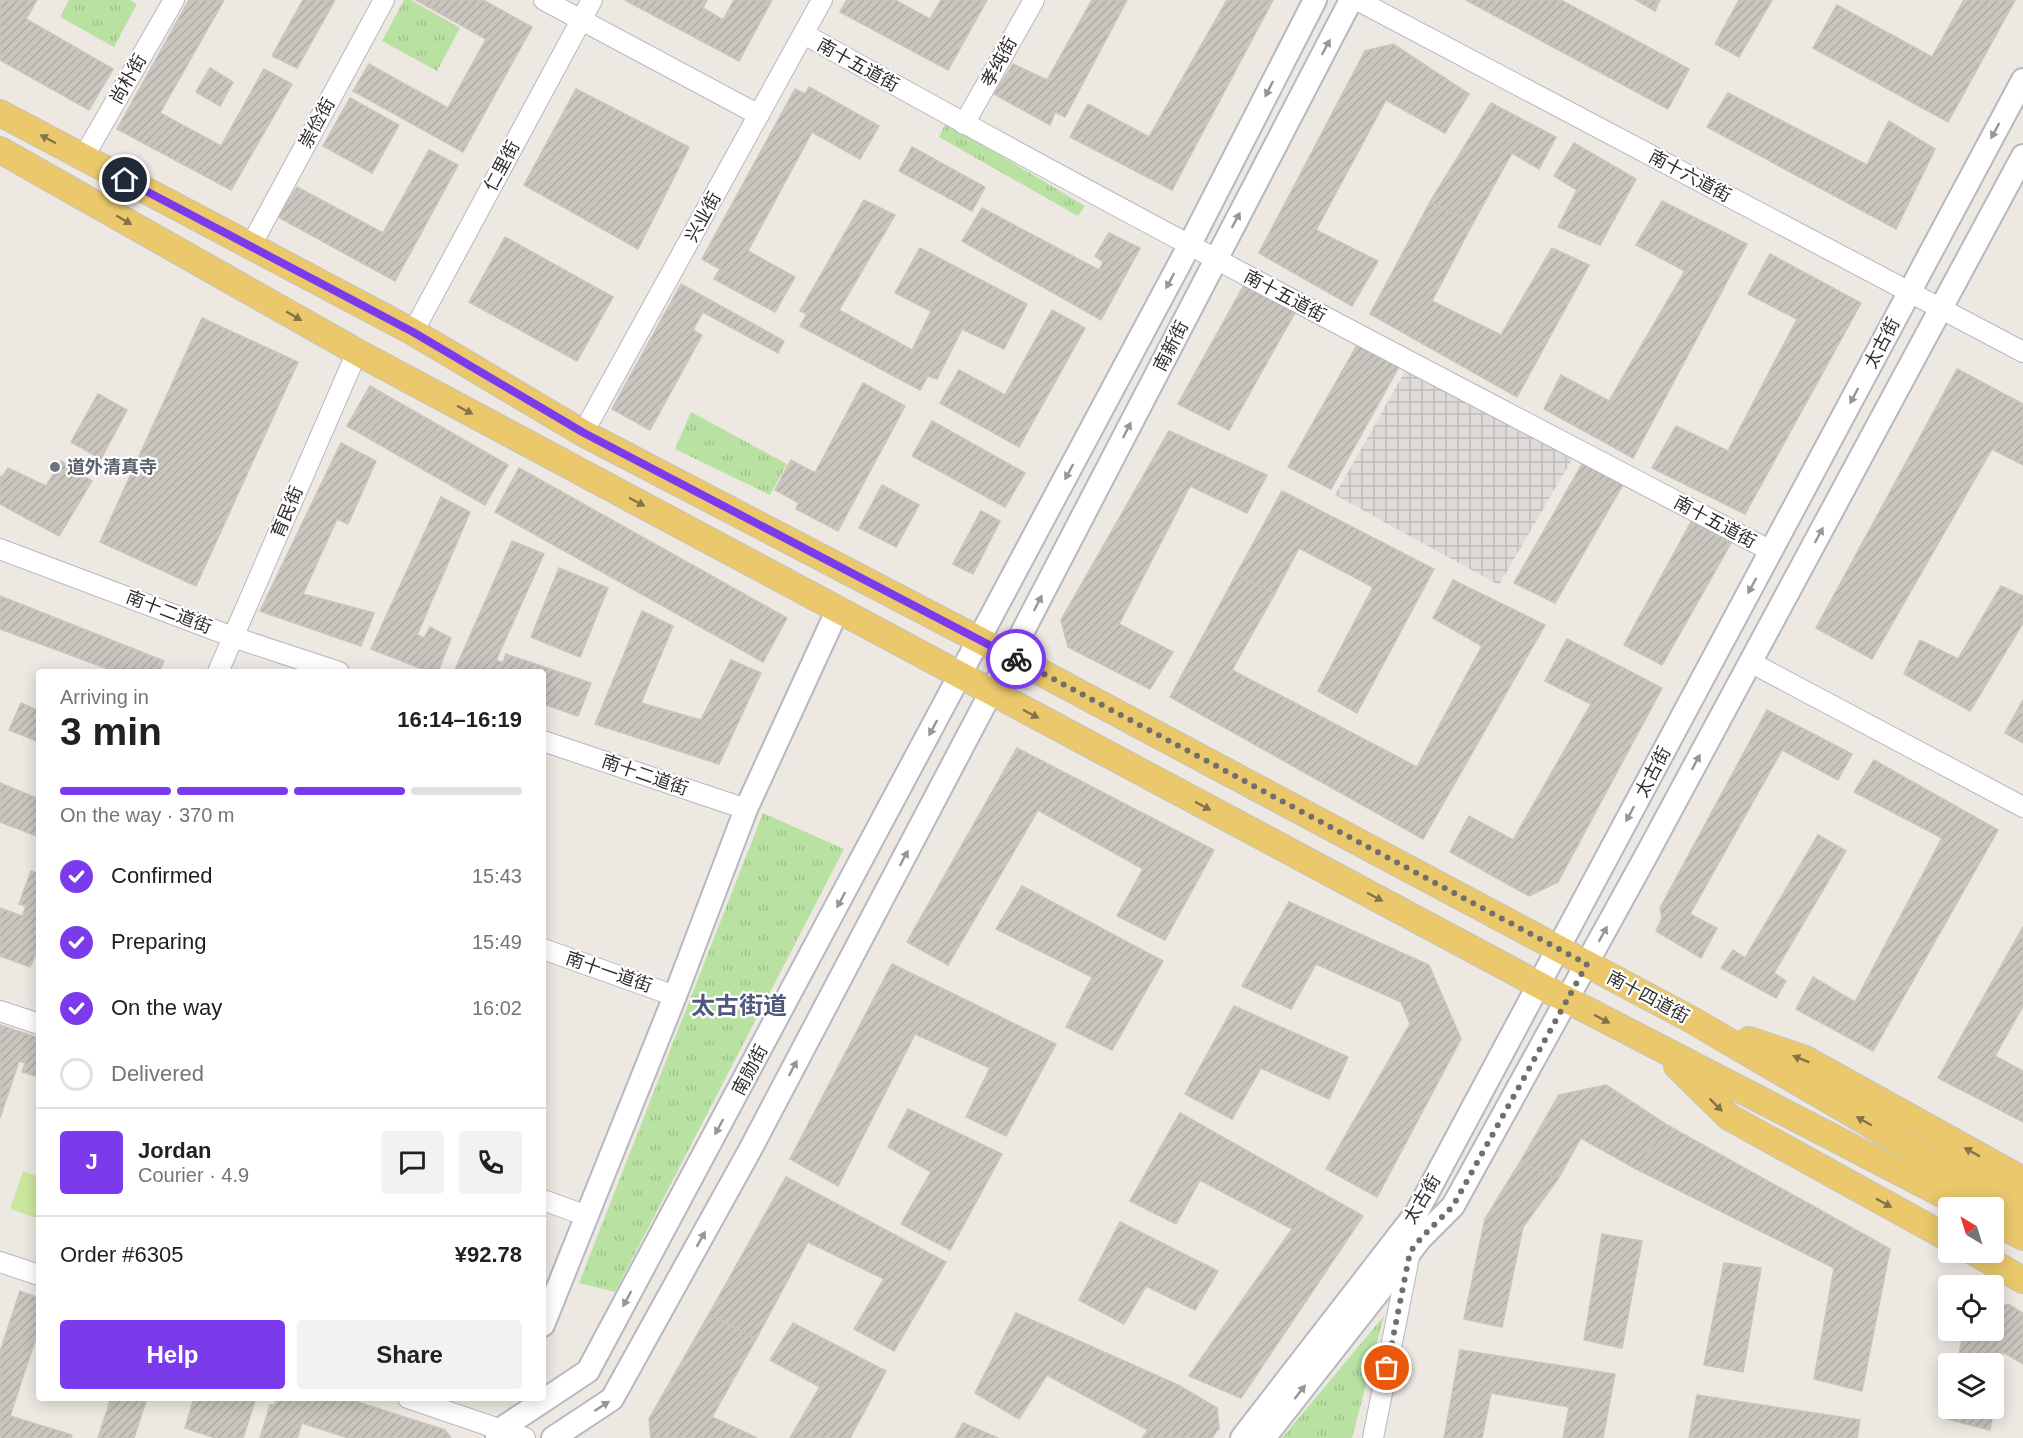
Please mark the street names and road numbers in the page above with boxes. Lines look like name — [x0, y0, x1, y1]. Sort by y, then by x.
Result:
street label: 南十五道街 — [814, 34, 902, 96]
street label: 孝纯街 — [977, 34, 1021, 90]
street label: 尚朴街 — [106, 51, 150, 107]
street label: 崇俭街 — [295, 95, 339, 151]
street label: 仁里街 — [480, 137, 524, 195]
street label: 南十六道街 — [1646, 146, 1734, 206]
street label: 兴业街 — [681, 189, 725, 245]
street label: 南十五道街 — [1241, 266, 1329, 326]
street label: 太古街 — [1860, 314, 1904, 372]
street label: 南新街 — [1150, 317, 1192, 375]
street label: 育民街 — [267, 483, 307, 541]
street label: 南十五道街 — [1671, 492, 1759, 552]
street label: 南十二道街 — [123, 587, 215, 637]
street label: 太古街 — [1631, 743, 1675, 801]
street label: 南十二道街 — [599, 751, 691, 799]
street label: 南十一道街 — [563, 948, 655, 996]
street label: 南十四道街 — [1604, 967, 1692, 1027]
street label: 南勋街 — [728, 1041, 772, 1099]
street label: 太古街 — [1400, 1171, 1444, 1227]

